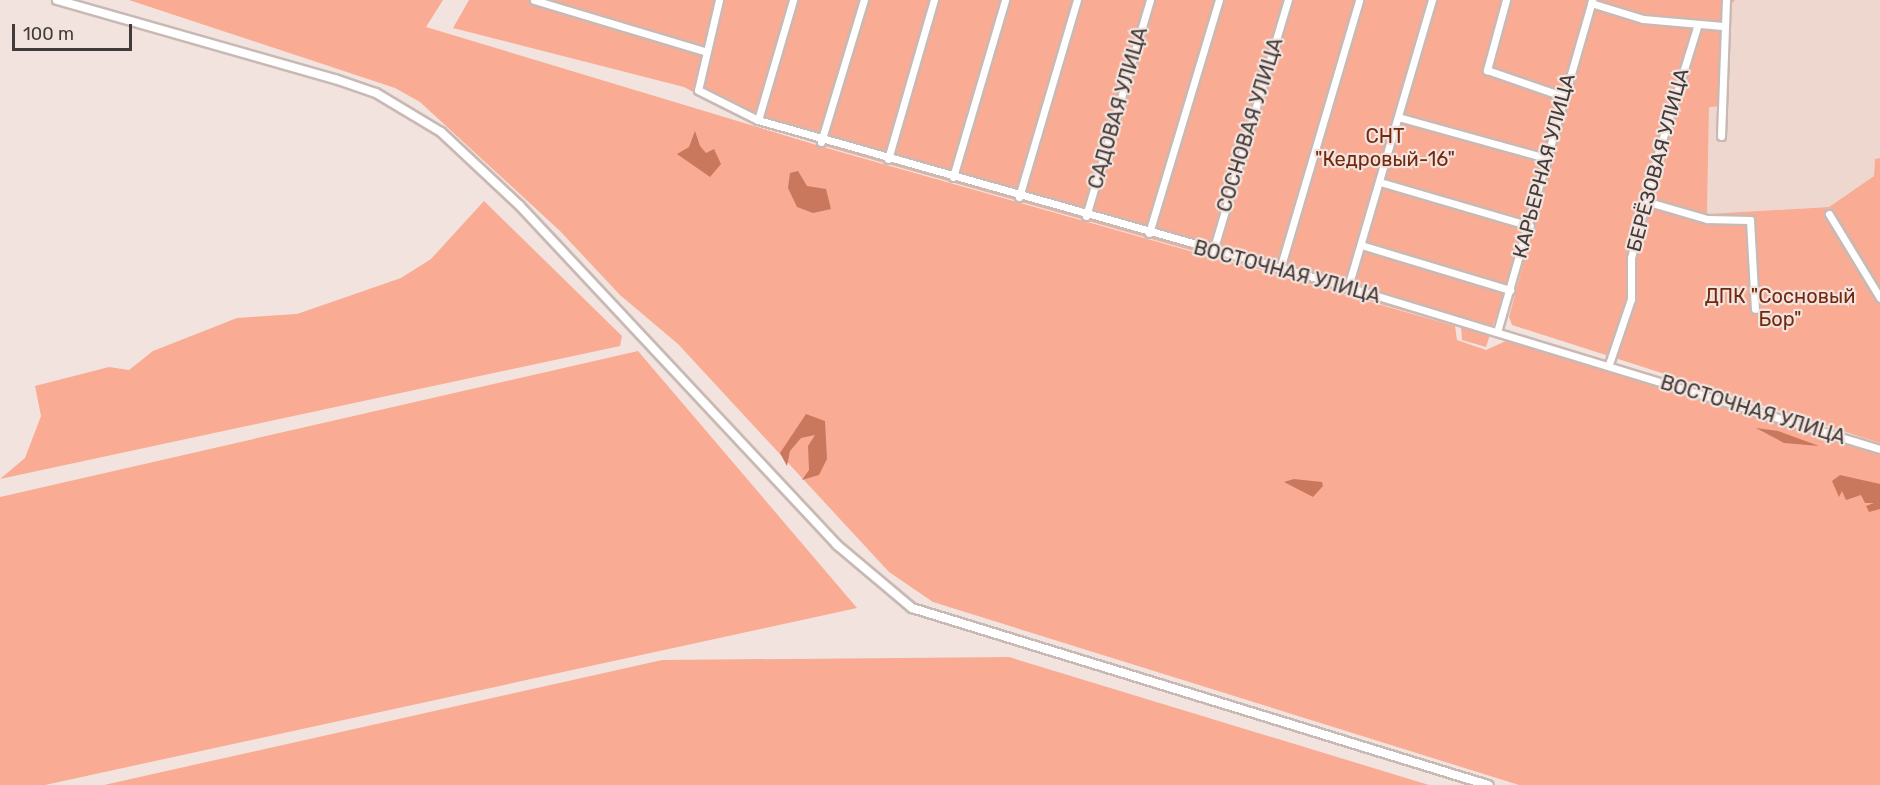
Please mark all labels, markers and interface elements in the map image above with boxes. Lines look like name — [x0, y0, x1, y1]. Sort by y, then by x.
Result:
scale bar — [15, 12, 135, 50]
text: 100 m — [23, 23, 74, 45]
street label: САДОВАЯ УЛИЦА — [1083, 24, 1153, 192]
street label: СОСНОВАЯ УЛИЦА — [1212, 35, 1288, 215]
street label: БЕРЁЗОВАЯ УЛИЦА — [1622, 66, 1694, 254]
street label: КАРЬЕРНАЯ УЛИЦА — [1508, 71, 1580, 261]
park label: СНТ "Кедровый-16" — [1315, 125, 1455, 172]
street label: ВОСТОЧНАЯ УЛИЦА — [1191, 236, 1383, 308]
park label: ДПК "Сосновый Бор" — [1705, 285, 1855, 332]
street label: ВОСТОЧНАЯ УЛИЦА — [1658, 370, 1848, 450]

